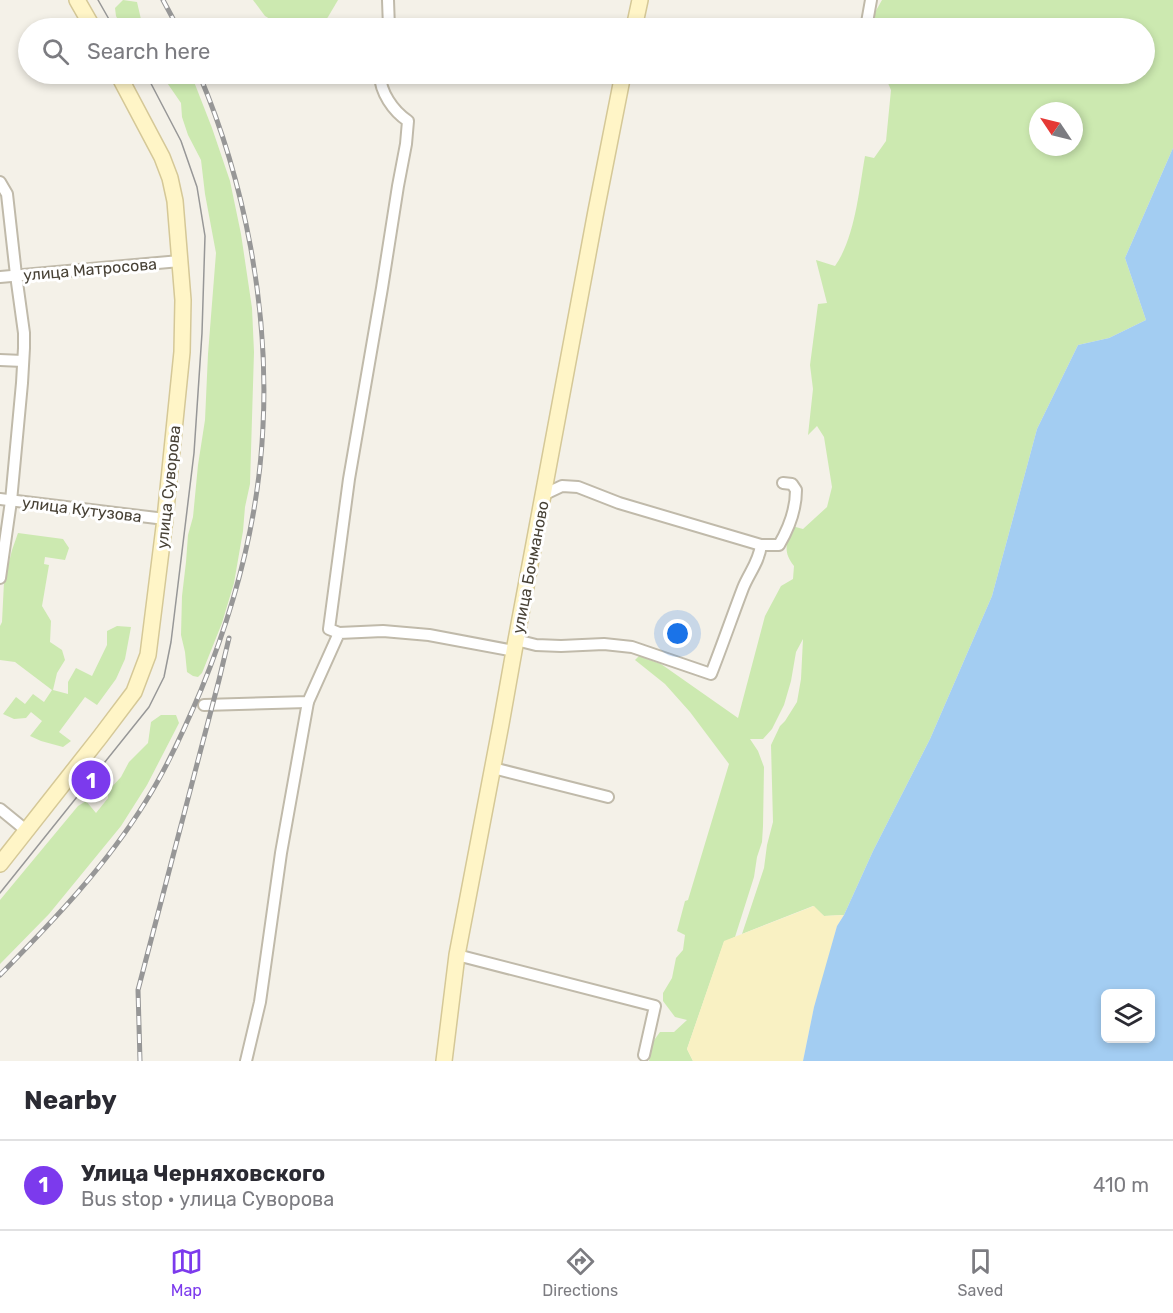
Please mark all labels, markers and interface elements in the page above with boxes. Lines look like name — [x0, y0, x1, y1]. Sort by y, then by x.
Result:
search box — [18, 18, 1155, 84]
icon: search — [39, 35, 72, 68]
text: Search here — [87, 38, 210, 65]
north arrow — [1029, 102, 1083, 156]
street label: улица Матросова — [22, 254, 158, 285]
street label: улица Суворова — [153, 424, 184, 550]
street label: улица Кутузова — [21, 493, 143, 526]
street label: улица Бочманово — [508, 499, 553, 635]
your location — [663, 619, 692, 648]
pin: 1 — [72, 758, 110, 802]
map controls — [1101, 989, 1155, 1043]
button: layers — [1101, 989, 1155, 1043]
text: Nearby — [24, 1085, 117, 1116]
text: Улица Черняховского — [81, 1160, 325, 1187]
text: 1 — [39, 1173, 48, 1197]
text: 410 m — [1093, 1173, 1149, 1197]
text: Bus stop · улица Суворова — [81, 1187, 334, 1211]
tab: Map — [170, 1245, 203, 1300]
tab: Directions — [542, 1245, 618, 1300]
tab: Saved — [958, 1245, 1003, 1300]

